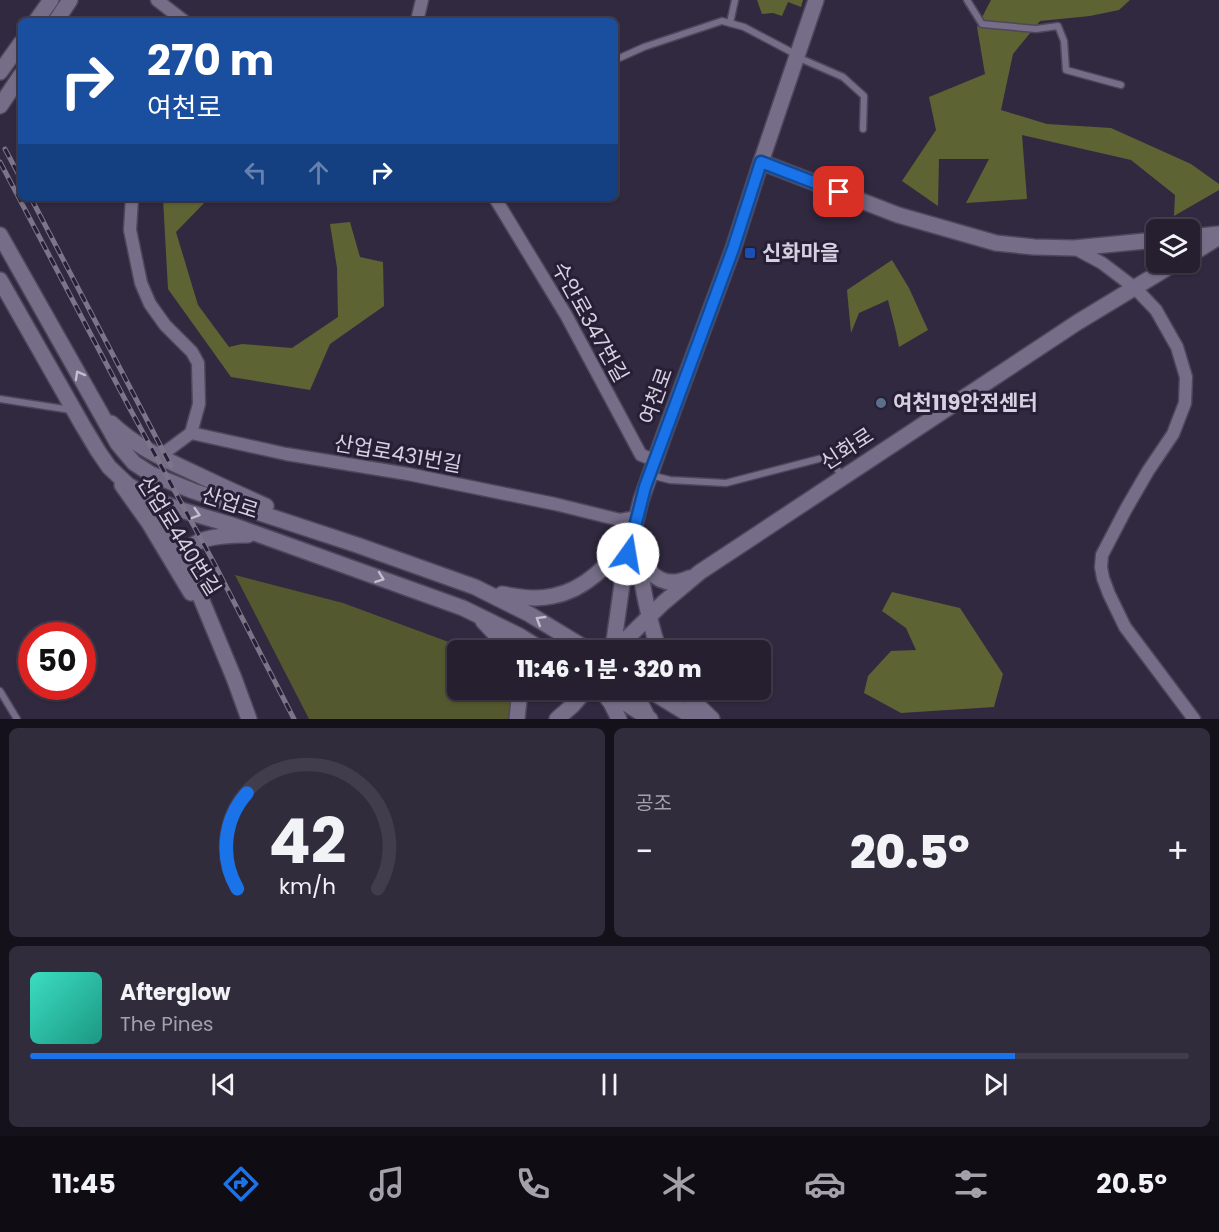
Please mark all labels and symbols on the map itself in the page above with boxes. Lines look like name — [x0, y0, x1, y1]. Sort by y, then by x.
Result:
pin — [813, 166, 864, 217]
place label: 신화마을 — [762, 238, 839, 267]
marker: 신화마을 — [743, 246, 757, 260]
street label: 수안로347번길 — [545, 256, 636, 387]
street label: 여천로 — [632, 364, 679, 428]
one-way arrow — [74, 371, 86, 381]
place label: 여천119안전센터 — [893, 388, 1038, 417]
marker: 여천119안전센터 — [874, 396, 888, 410]
street label: 신화로 — [815, 421, 879, 477]
street label: 산업로431번길 — [332, 428, 464, 479]
street label: 산업로440번길 — [131, 470, 228, 601]
street label: 산업로 — [198, 480, 262, 525]
one-way arrow — [190, 507, 201, 519]
position arrow — [596, 522, 660, 586]
one-way arrow — [374, 571, 385, 584]
one-way arrow — [536, 616, 546, 628]
speed limit sign: 50 — [18, 622, 96, 700]

